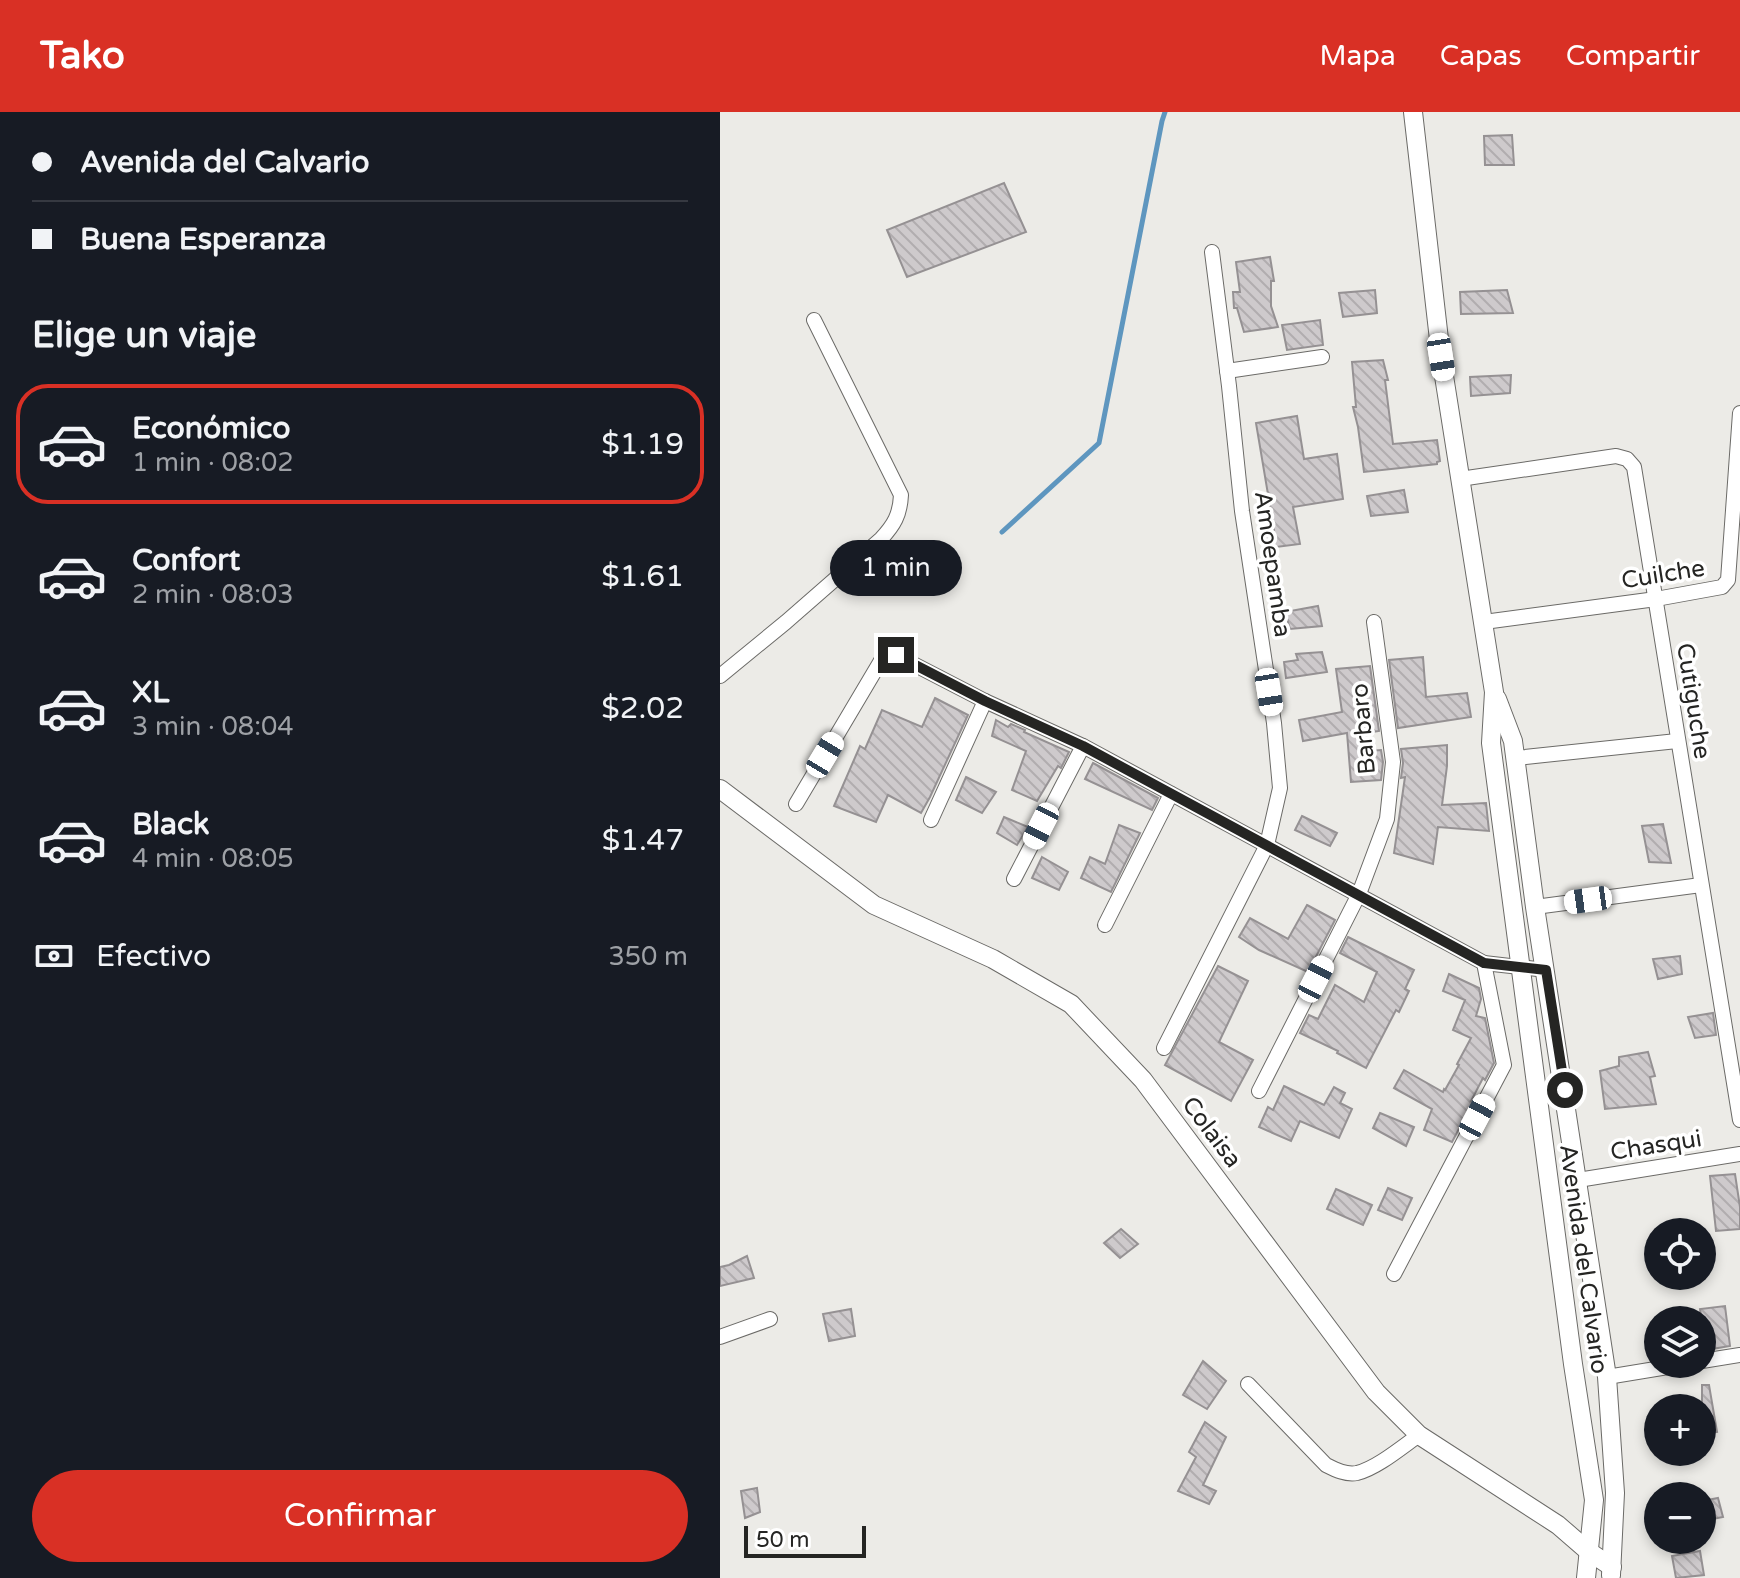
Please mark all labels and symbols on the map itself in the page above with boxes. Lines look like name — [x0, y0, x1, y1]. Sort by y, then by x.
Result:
car — [1425, 331, 1457, 383]
street label: Amoepamba — [1248, 489, 1297, 639]
callout: 1 min — [830, 539, 962, 595]
street label: Cuilche — [1619, 554, 1707, 595]
route end — [878, 637, 914, 673]
street label: Cutiguche — [1670, 641, 1717, 761]
car — [1253, 666, 1285, 718]
street label: Barbaro — [1345, 682, 1382, 776]
car — [802, 728, 848, 782]
car — [1019, 799, 1063, 853]
car — [1563, 885, 1613, 915]
car — [1294, 952, 1338, 1006]
route start — [1547, 1072, 1583, 1108]
car — [1455, 1090, 1499, 1144]
street label: Colaisa — [1176, 1091, 1248, 1174]
street label: Chasqui — [1608, 1124, 1704, 1167]
street label: Avenida del Calvario — [1553, 1142, 1614, 1376]
scale bar — [744, 1522, 866, 1558]

